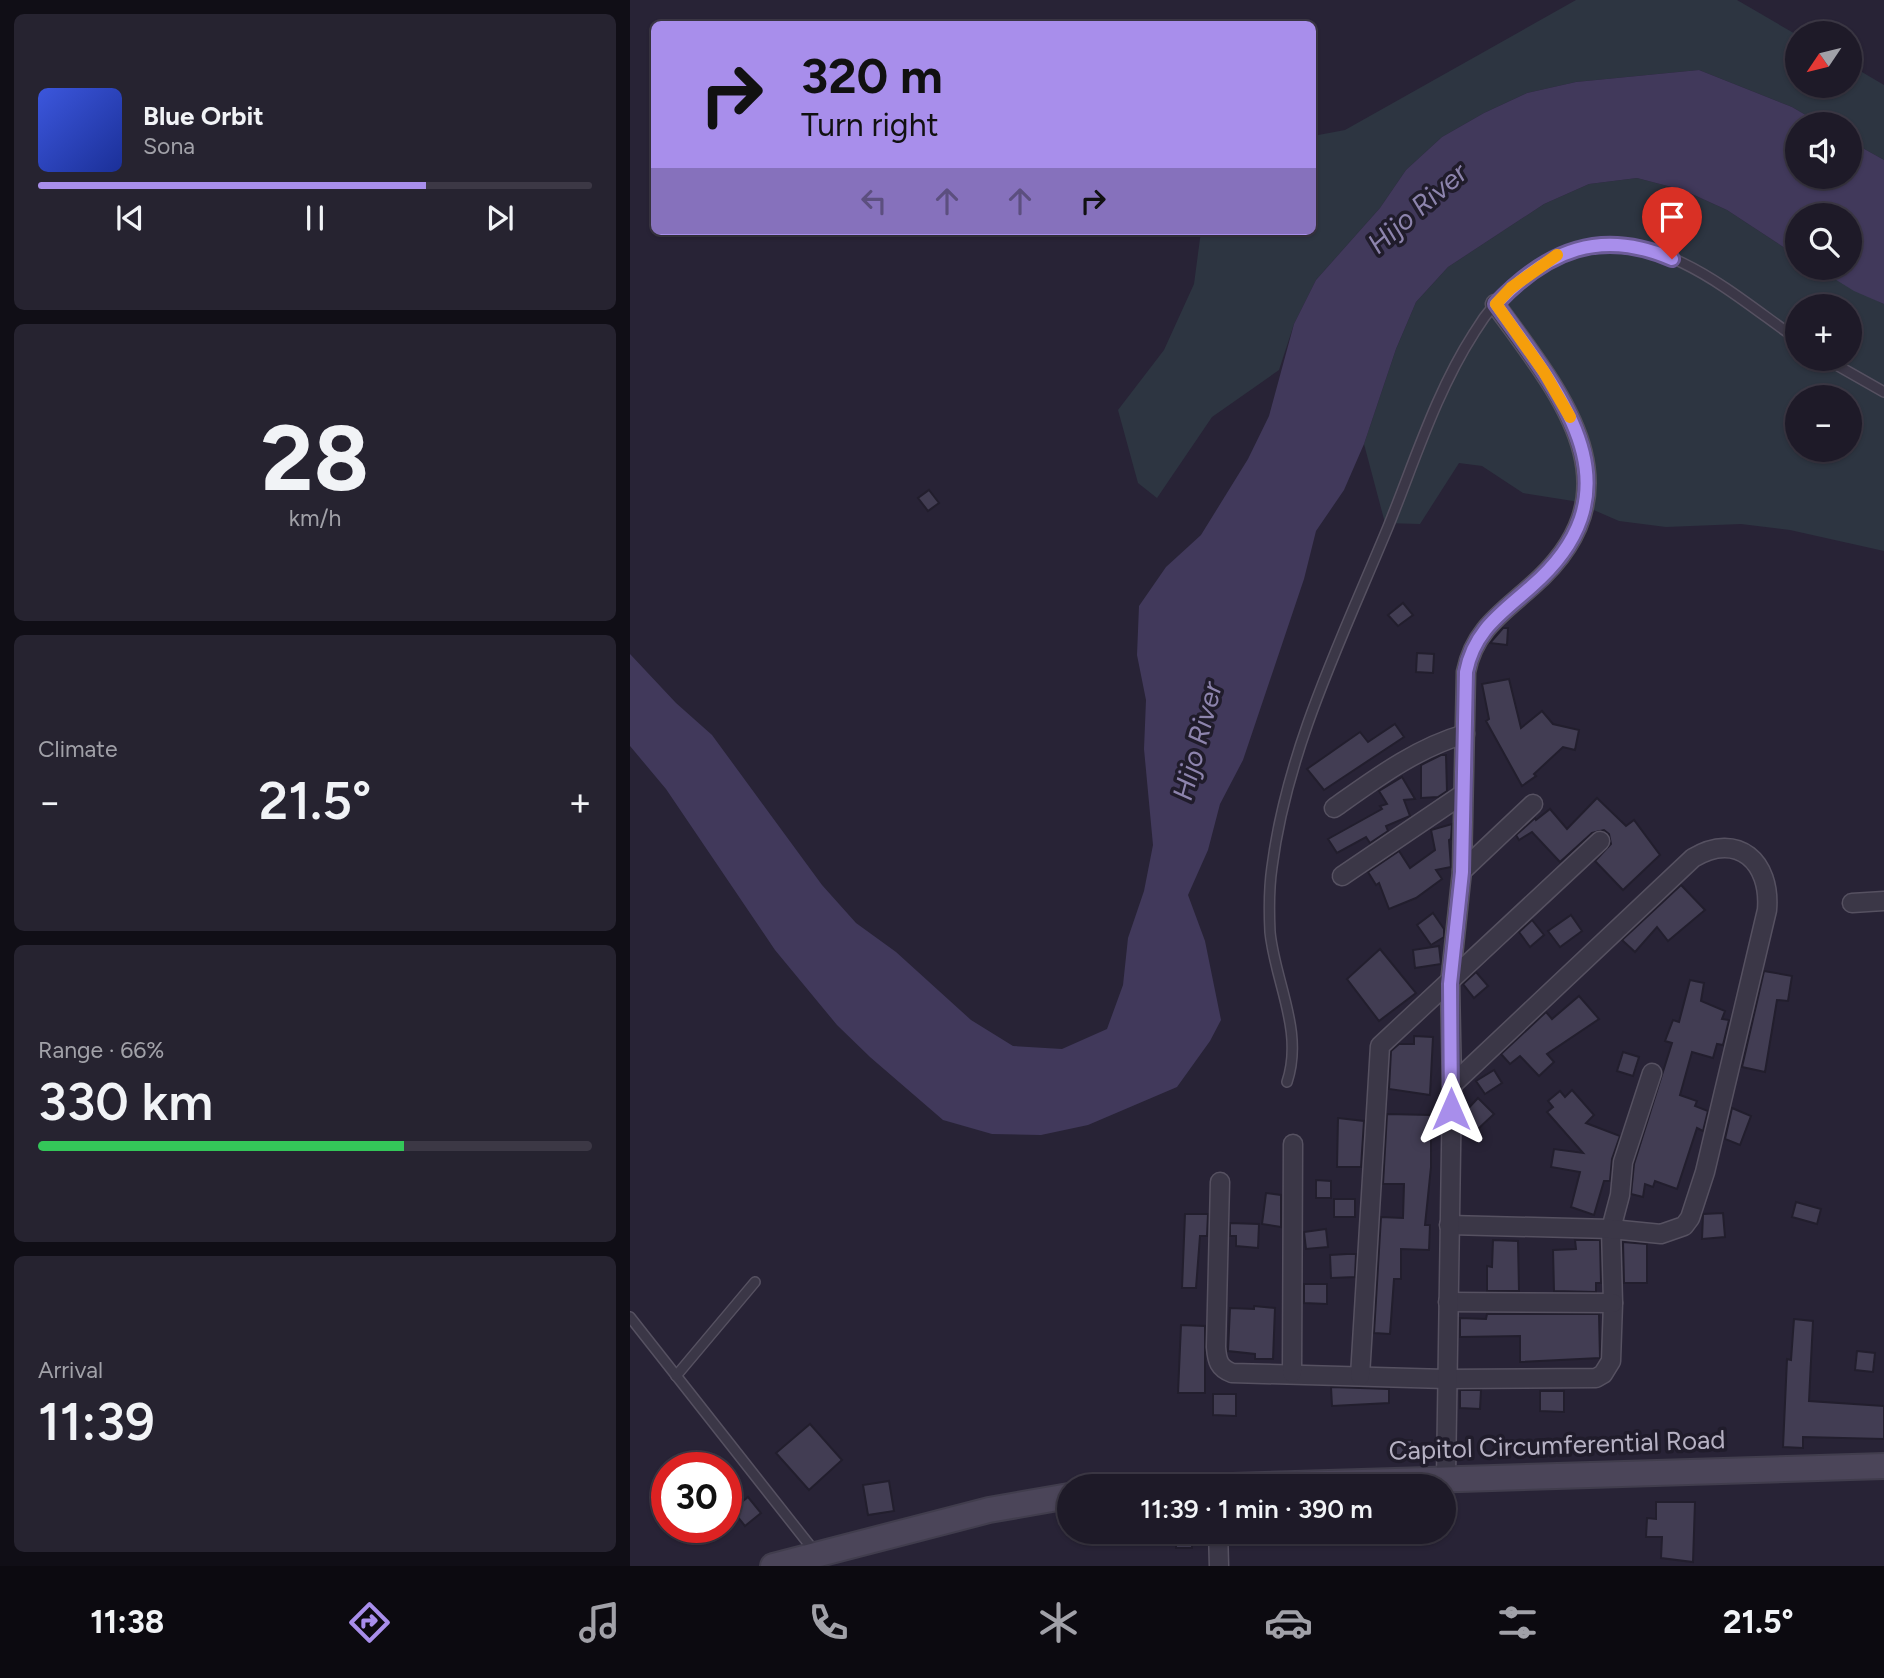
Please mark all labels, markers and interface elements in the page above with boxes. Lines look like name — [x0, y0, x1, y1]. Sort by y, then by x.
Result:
north arrow — [1785, 21, 1862, 98]
map controls — [1785, 21, 1862, 462]
text: 320 m — [801, 46, 943, 105]
icon: right — [686, 49, 777, 140]
text: Blue Orbit — [143, 100, 264, 132]
text: Turn right — [801, 106, 939, 144]
button: sound — [1785, 112, 1862, 189]
text: Sona — [143, 132, 195, 160]
water label: Hijo River — [1360, 154, 1475, 261]
icon: left — [855, 182, 893, 220]
icon: ahead — [928, 182, 966, 220]
icon: ahead — [1001, 182, 1039, 220]
icon: right — [1074, 182, 1112, 220]
pin — [1642, 187, 1702, 259]
icon: arrive — [1653, 198, 1691, 236]
icon: previous — [111, 199, 149, 237]
icon: pause — [296, 199, 334, 237]
icon: next — [481, 199, 519, 237]
button: search — [1785, 203, 1862, 280]
button: + — [1785, 294, 1862, 371]
button: − — [1785, 385, 1862, 462]
text: 28 — [261, 404, 369, 513]
text: km/h — [289, 504, 341, 532]
water label: Hijo River — [1165, 677, 1229, 804]
text: Climate — [38, 735, 117, 763]
text: 21.5° — [258, 770, 372, 832]
text: − — [38, 779, 62, 825]
text: + — [568, 779, 592, 825]
text: Range · 66% — [38, 1036, 164, 1064]
text: 330 km — [38, 1071, 213, 1133]
position arrow — [1414, 1072, 1488, 1146]
text: Arrival — [38, 1356, 103, 1384]
text: 11:39 — [38, 1391, 155, 1453]
street label: Capitol Circumferential Road — [1388, 1423, 1726, 1467]
speed limit sign: 30 — [651, 1452, 742, 1543]
text: 11:39 · 1 min · 390 m — [1140, 1493, 1373, 1525]
icon: directions — [345, 1598, 394, 1647]
icon: music — [575, 1598, 624, 1647]
icon: phone — [804, 1598, 853, 1647]
icon: climate — [1034, 1598, 1083, 1647]
icon: car — [1264, 1598, 1313, 1647]
icon: filters — [1493, 1598, 1542, 1647]
text: 11:38 — [90, 1603, 164, 1641]
text: 21.5° — [1723, 1603, 1794, 1641]

